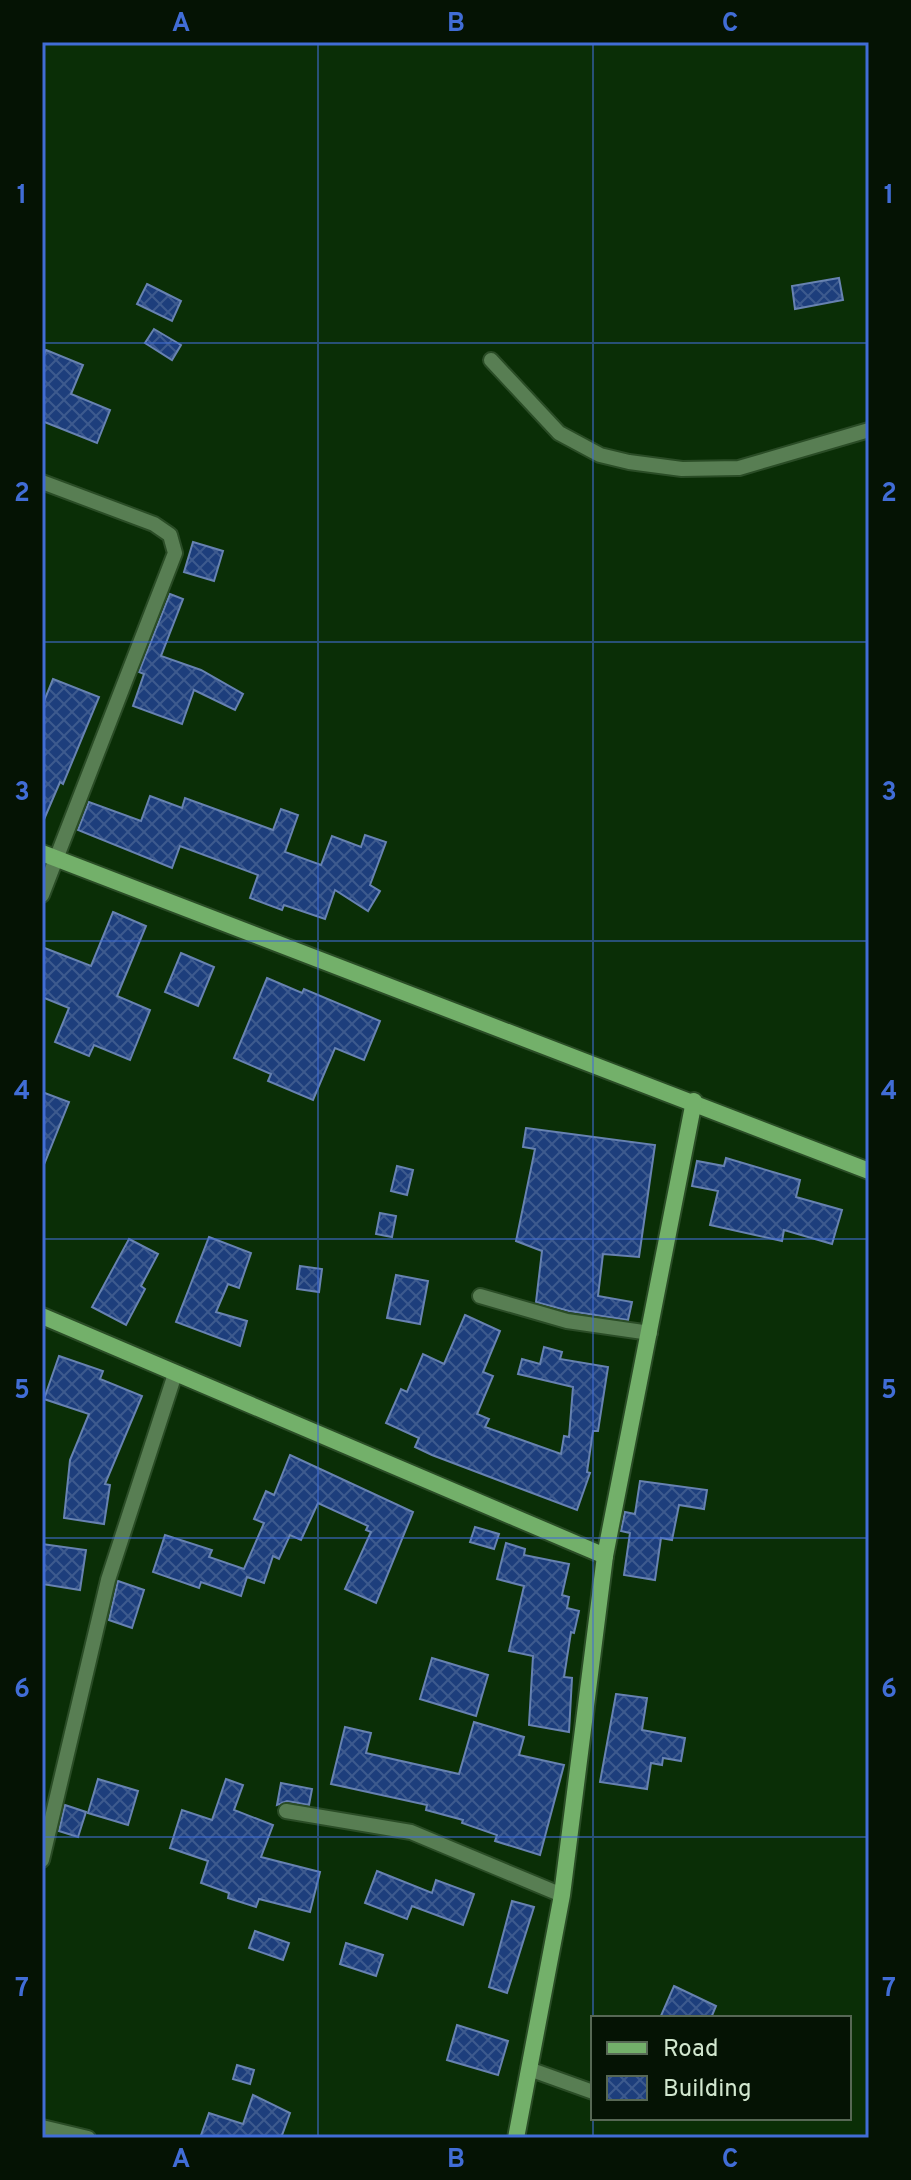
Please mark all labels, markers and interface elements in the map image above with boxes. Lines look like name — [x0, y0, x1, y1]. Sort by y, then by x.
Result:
text: A — [172, 8, 190, 41]
text: B — [447, 8, 465, 41]
text: C — [722, 8, 738, 41]
text: 1 — [17, 180, 27, 213]
text: 1 — [884, 180, 894, 213]
text: 2 — [14, 478, 30, 511]
text: 2 — [881, 478, 897, 511]
text: 3 — [14, 777, 30, 810]
text: 3 — [881, 777, 897, 810]
text: 4 — [14, 1076, 30, 1109]
text: 4 — [881, 1076, 897, 1109]
text: 5 — [14, 1375, 30, 1408]
text: 5 — [881, 1375, 897, 1408]
text: 6 — [14, 1674, 30, 1707]
text: 6 — [881, 1674, 897, 1707]
text: 7 — [15, 1973, 29, 2006]
text: 7 — [882, 1973, 896, 2006]
legend — [591, 2016, 851, 2120]
text: Road — [663, 2035, 719, 2065]
text: Building — [663, 2075, 752, 2105]
text: A — [172, 2144, 190, 2177]
text: B — [447, 2144, 465, 2177]
text: C — [722, 2144, 738, 2177]

